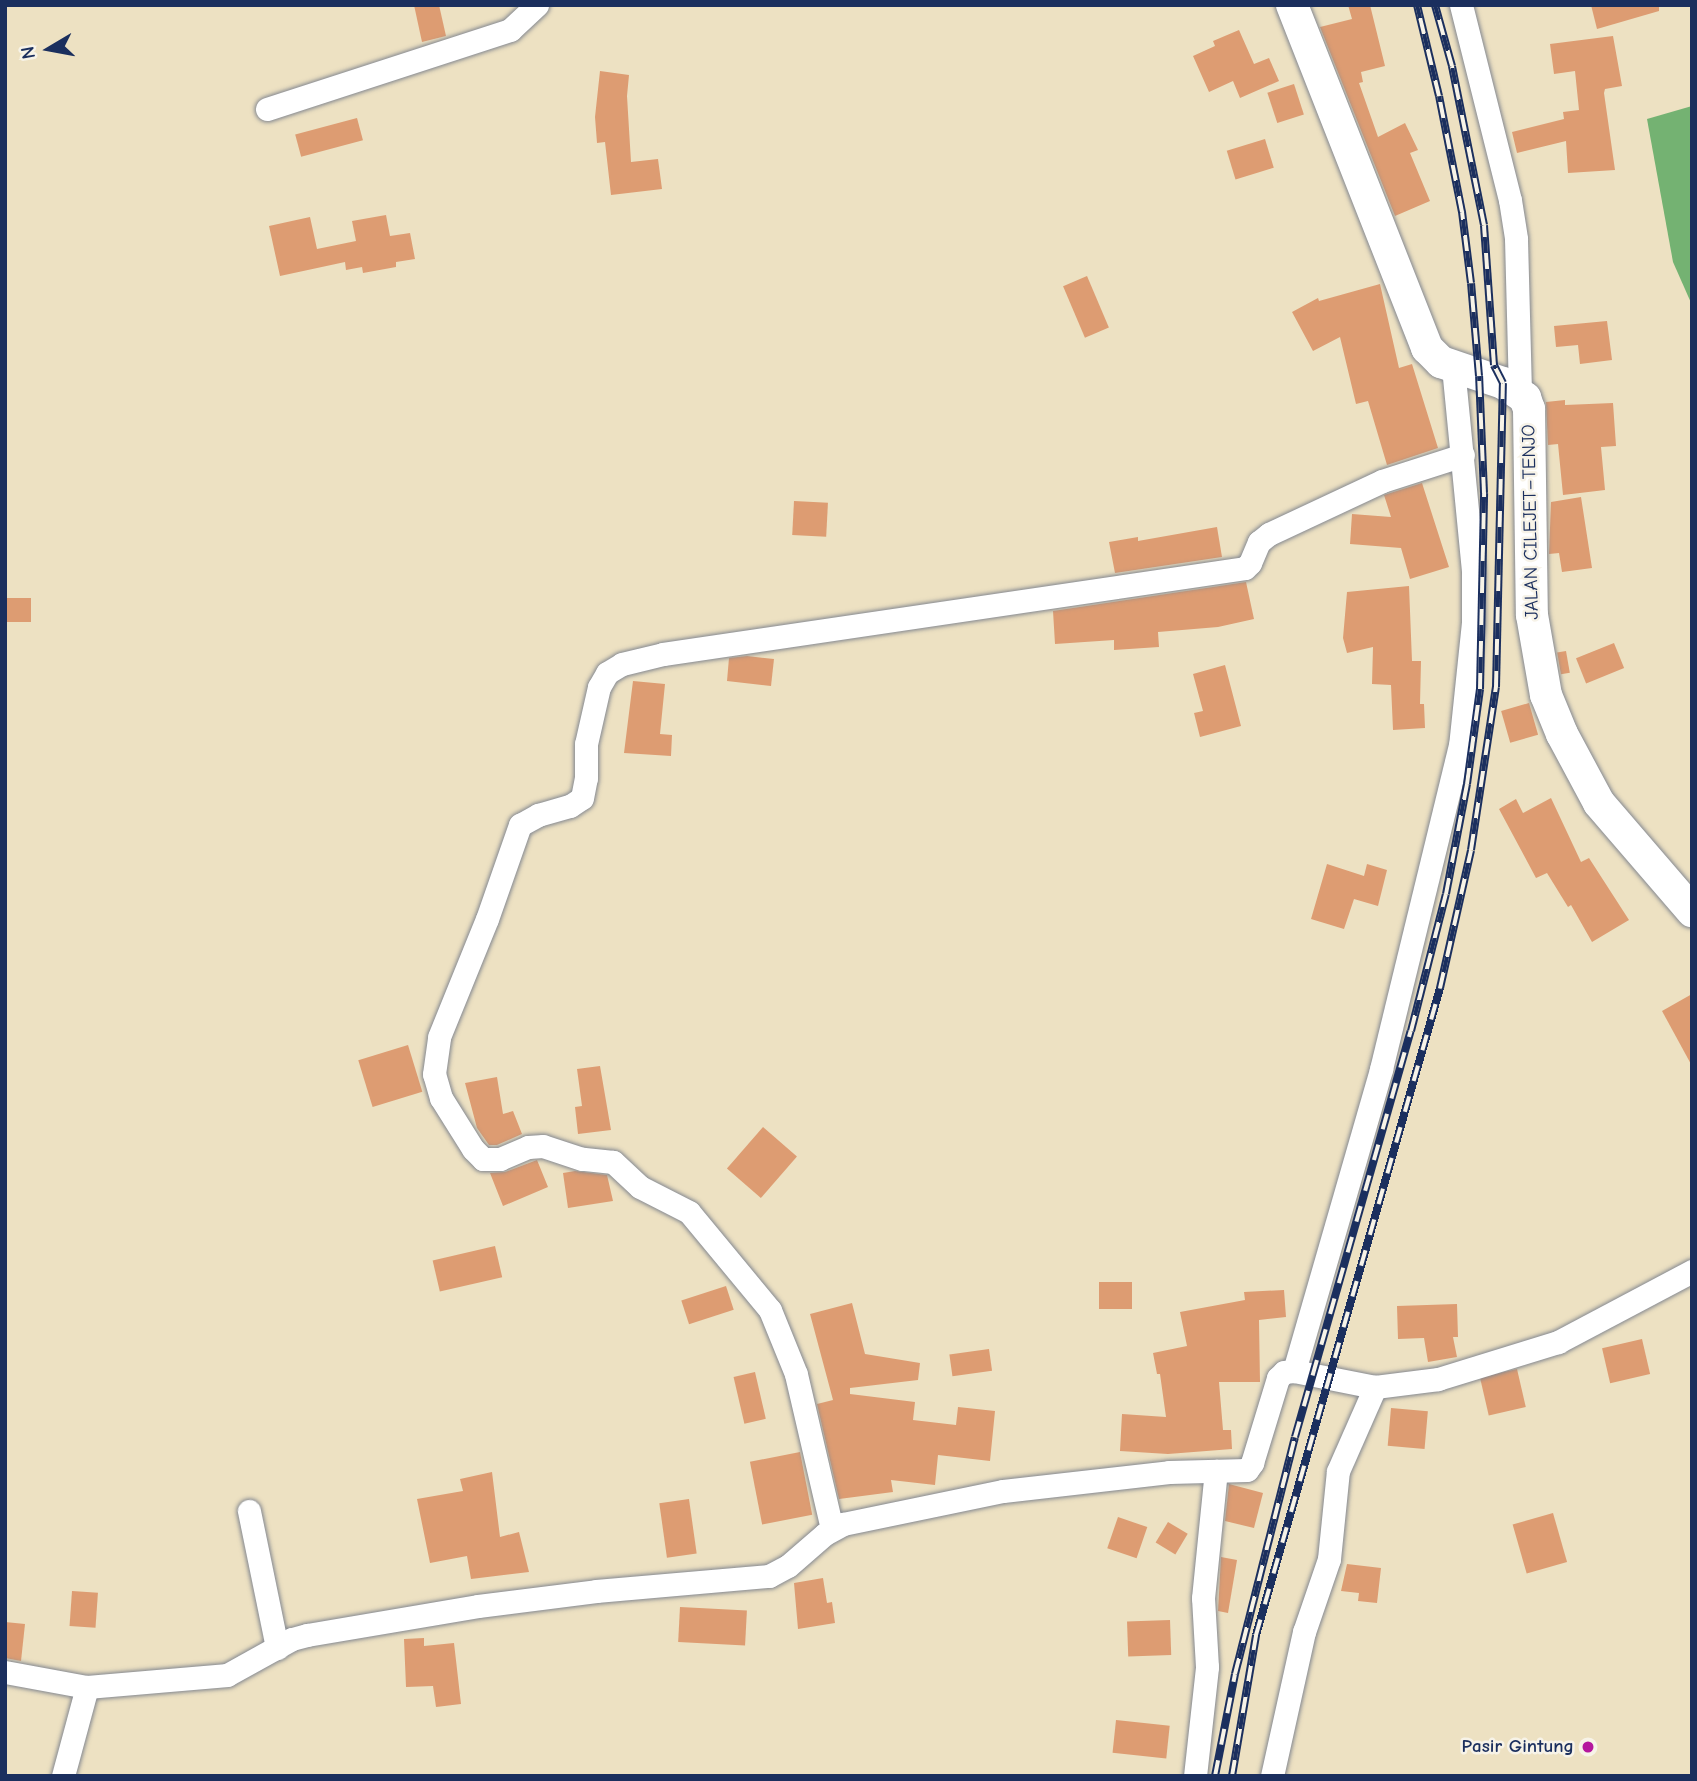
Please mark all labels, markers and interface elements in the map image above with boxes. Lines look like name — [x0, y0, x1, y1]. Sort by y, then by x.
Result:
north arrow — [14, 14, 84, 84]
text: N — [16, 45, 40, 61]
street label: JALAN CILEJET–TENJO — [1518, 424, 1544, 620]
place label: Pasir Gintung — [1462, 1736, 1574, 1758]
marker: Pasir Gintung — [1580, 1739, 1596, 1755]

